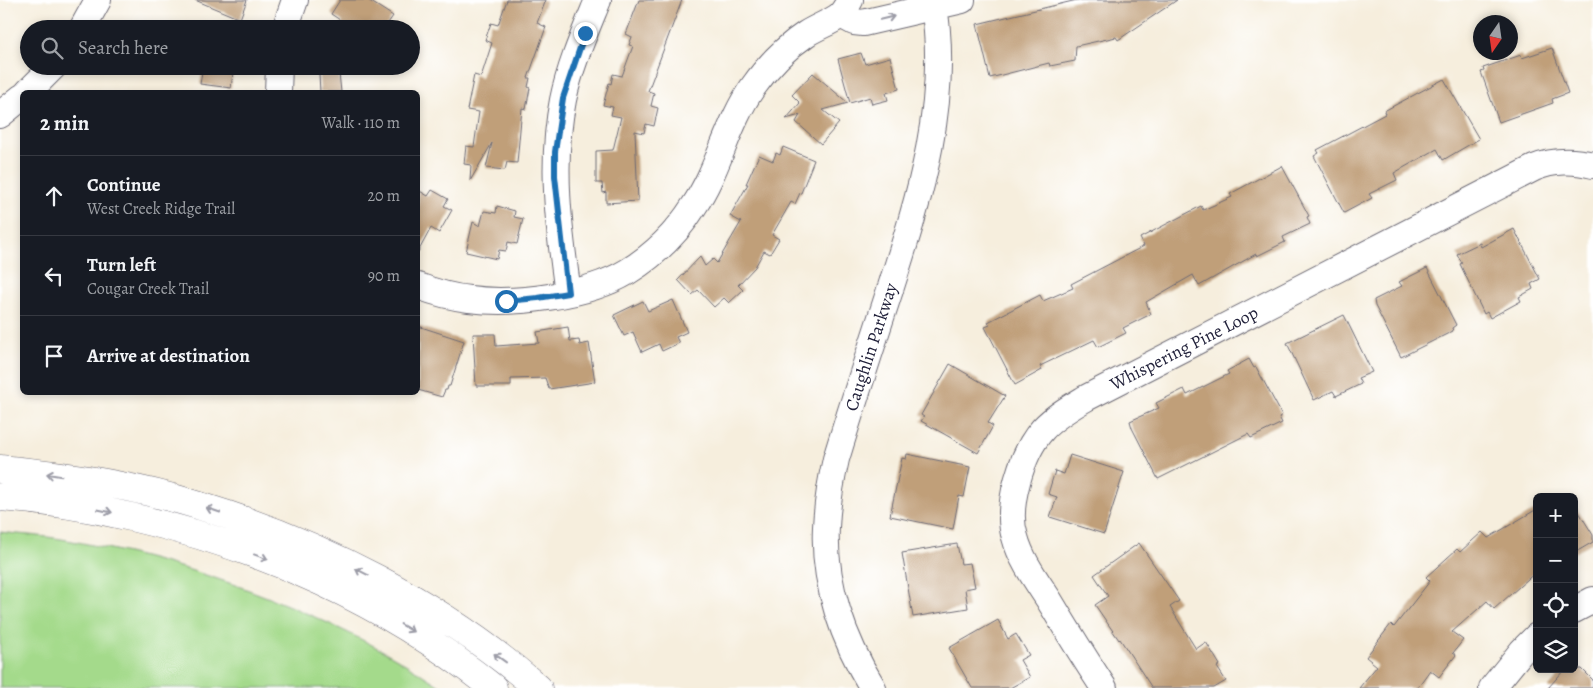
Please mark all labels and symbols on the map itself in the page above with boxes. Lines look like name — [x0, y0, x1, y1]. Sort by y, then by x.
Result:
one-way arrow — [878, 13, 894, 22]
north arrow — [1473, 15, 1518, 60]
route end — [574, 22, 597, 45]
street label: Caughlin Parkway — [839, 279, 903, 414]
route start — [495, 290, 518, 313]
street label: Whispering Pine Loop — [1105, 300, 1262, 396]
one-way arrow — [46, 469, 62, 479]
one-way arrow — [205, 505, 221, 514]
one-way arrow — [97, 507, 113, 517]
one-way arrow — [253, 553, 268, 562]
one-way arrow — [355, 567, 370, 577]
one-way arrow — [400, 623, 414, 633]
one-way arrow — [493, 653, 507, 663]

